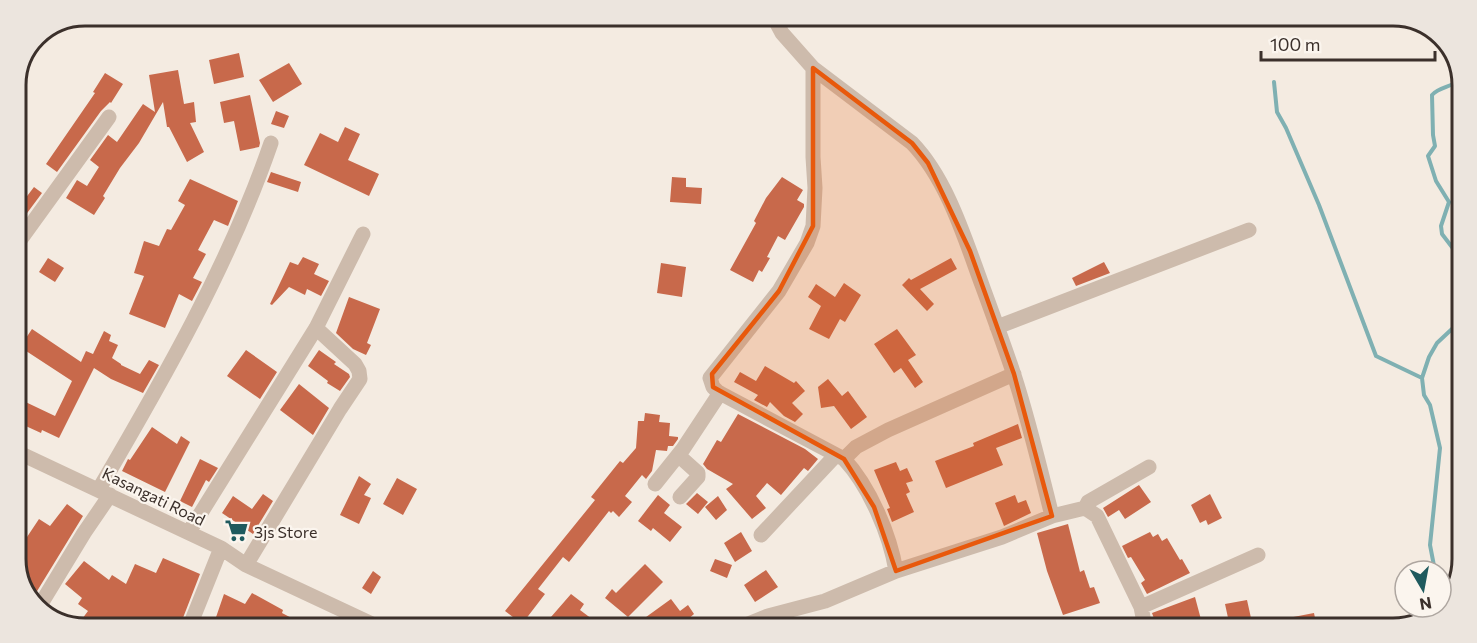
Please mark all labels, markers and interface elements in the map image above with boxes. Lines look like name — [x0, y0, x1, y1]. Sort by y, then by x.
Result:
scale bar — [1261, 24, 1435, 62]
text: 100 m — [1270, 33, 1320, 55]
street label: Kasangati Road — [100, 463, 208, 529]
supermarket icon: 3js Store — [223, 518, 249, 544]
place label: 3js Store — [254, 522, 317, 541]
north arrow — [1393, 559, 1453, 619]
text: N — [1418, 594, 1433, 615]

